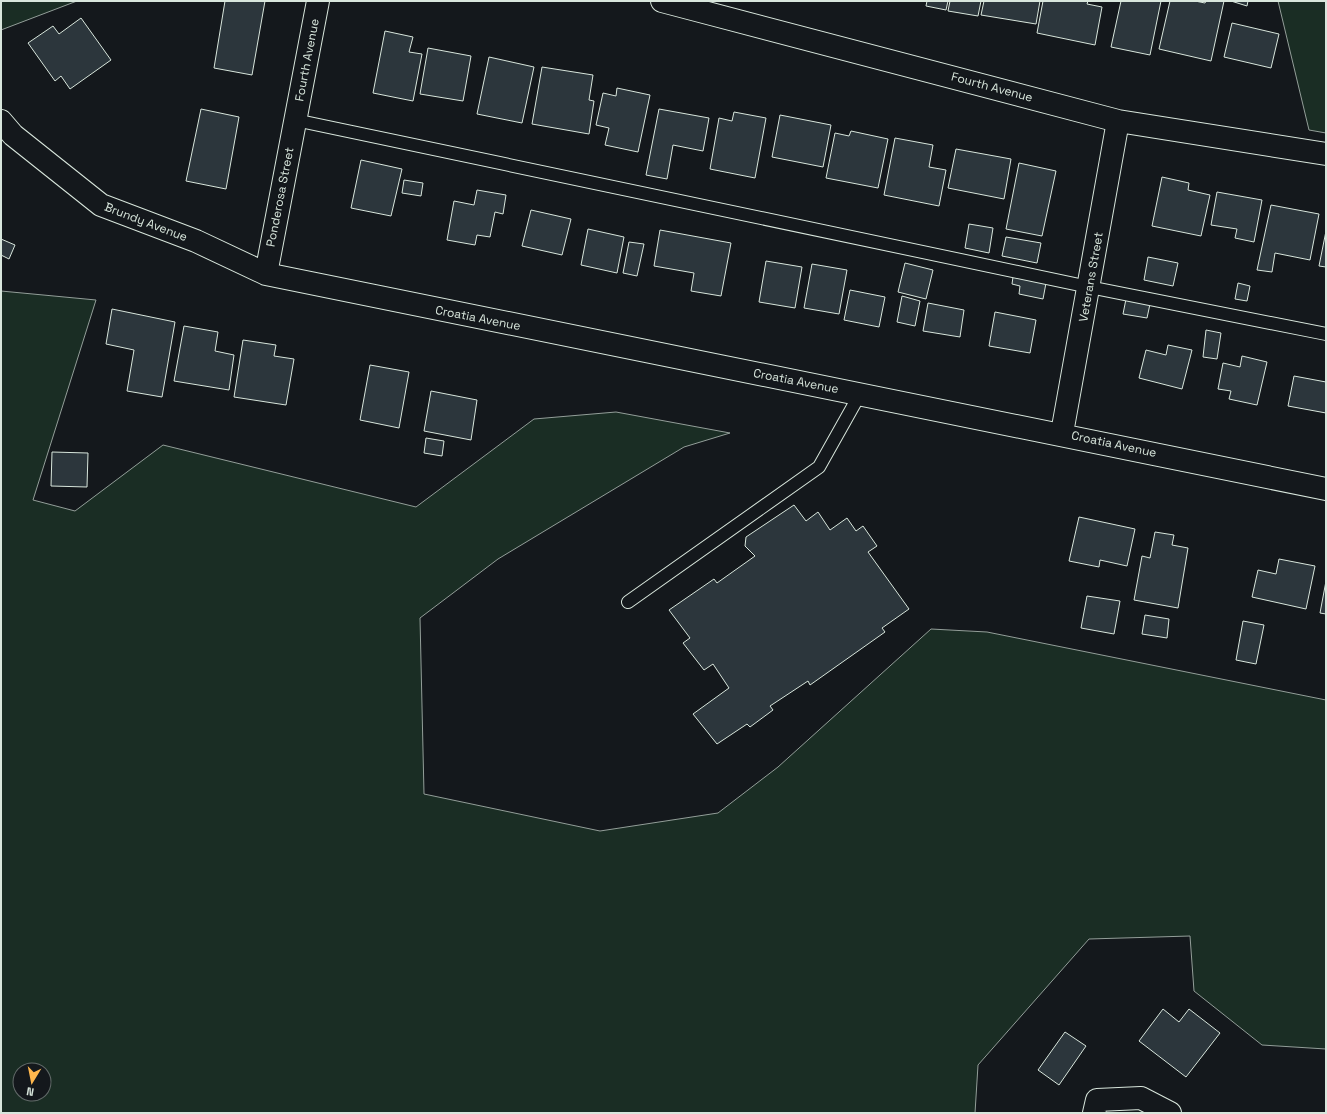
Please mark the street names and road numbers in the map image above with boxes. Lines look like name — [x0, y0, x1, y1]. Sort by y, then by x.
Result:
street label: Fourth Avenue — [291, 17, 323, 103]
street label: Fourth Avenue — [949, 68, 1035, 106]
street label: Ponderosa Street — [262, 146, 298, 248]
street label: Brundy Avenue — [102, 199, 190, 245]
street label: Veterans Street — [1075, 231, 1107, 323]
street label: Croatia Avenue — [434, 302, 522, 334]
street label: Croatia Avenue — [752, 365, 840, 397]
street label: Croatia Avenue — [1070, 427, 1158, 461]

